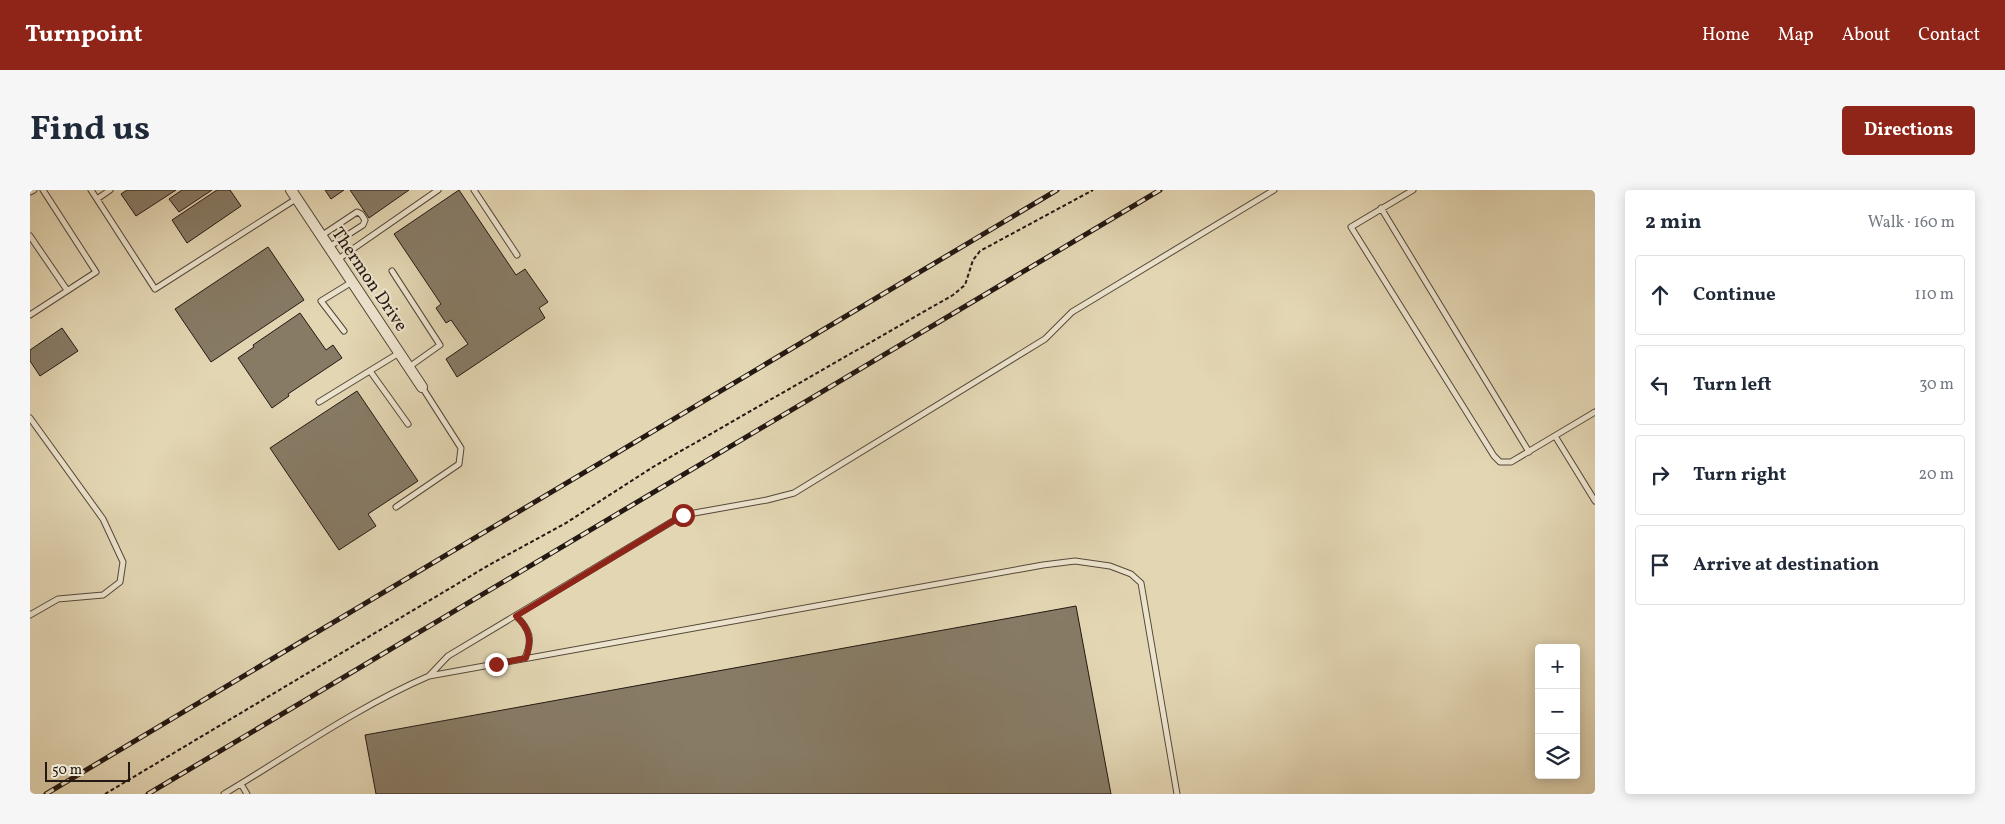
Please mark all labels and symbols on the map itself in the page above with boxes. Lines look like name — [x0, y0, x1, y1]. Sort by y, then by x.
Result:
street label: Thermon Drive — [325, 223, 413, 337]
route start — [672, 504, 695, 527]
route end — [485, 653, 508, 676]
scale bar — [45, 759, 130, 782]

